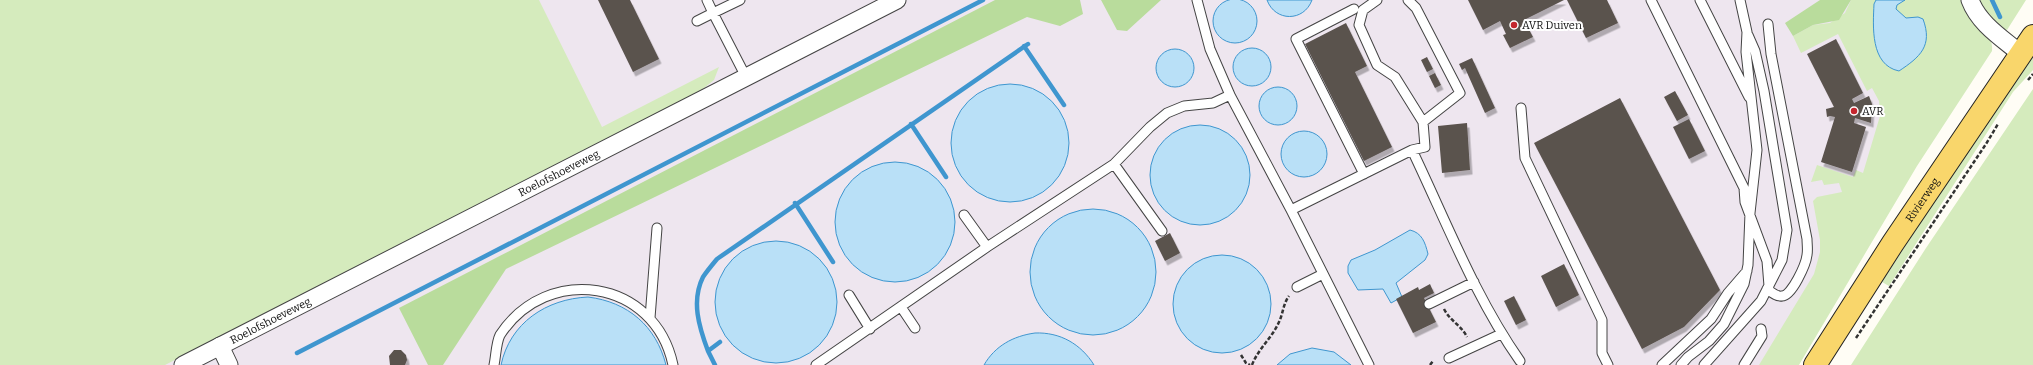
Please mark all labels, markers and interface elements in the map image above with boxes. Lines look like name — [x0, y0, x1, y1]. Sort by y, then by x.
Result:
place label: AVR Duiven — [1522, 19, 1582, 32]
marker: AVR Duiven — [1509, 20, 1519, 30]
place label: AVR — [1862, 105, 1884, 118]
marker: AVR — [1849, 106, 1859, 116]
street label: Roelofshoeveweg — [516, 147, 602, 199]
street label: Rivierweg — [1903, 175, 1942, 225]
street label: Roelofshoeveweg — [228, 295, 313, 347]

